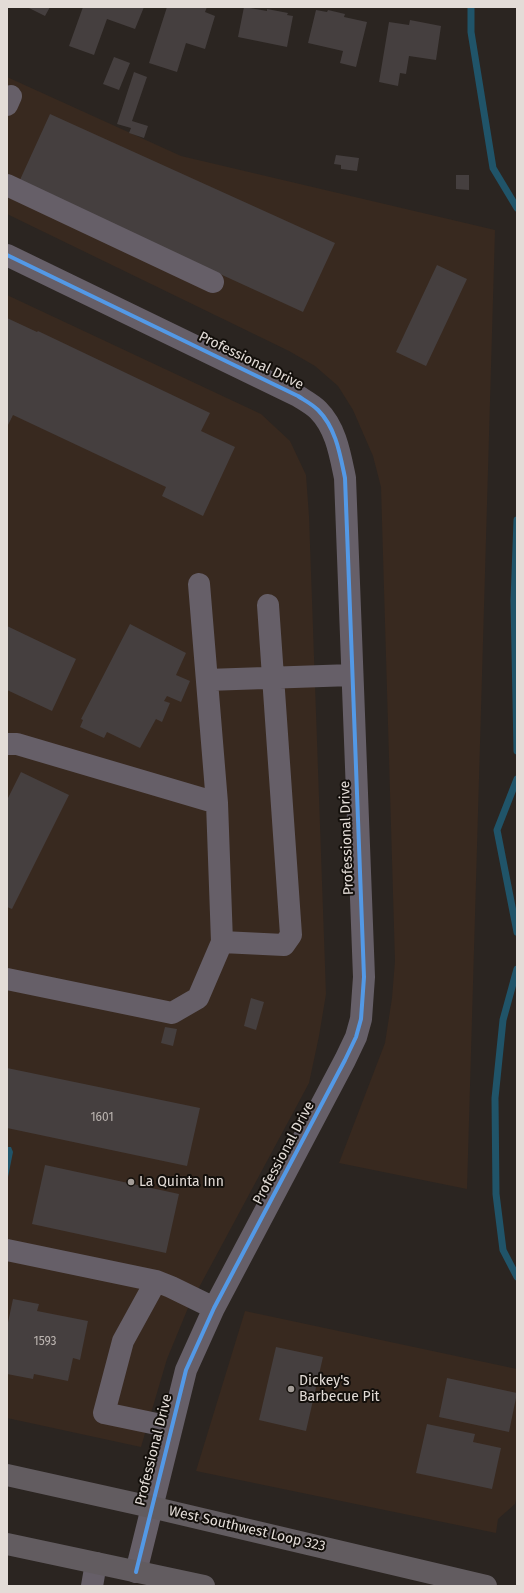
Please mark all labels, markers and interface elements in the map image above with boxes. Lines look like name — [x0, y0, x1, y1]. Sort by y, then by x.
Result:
street label: Professional Drive — [196, 328, 306, 394]
street label: Professional Drive — [337, 780, 357, 896]
street label: Professional Drive — [250, 1098, 318, 1208]
house number: 1601 — [90, 1111, 114, 1125]
place label: La Quinta Inn — [139, 1174, 224, 1190]
marker: La Quinta Inn — [126, 1177, 136, 1187]
house number: 1593 — [33, 1335, 57, 1349]
place label: Dickey's Barbecue Pit — [299, 1373, 380, 1406]
marker: Dickey's Barbecue Pit — [286, 1384, 296, 1394]
street label: Professional Drive — [132, 1392, 176, 1508]
street label: West Southwest Loop 323 — [167, 1503, 327, 1555]

